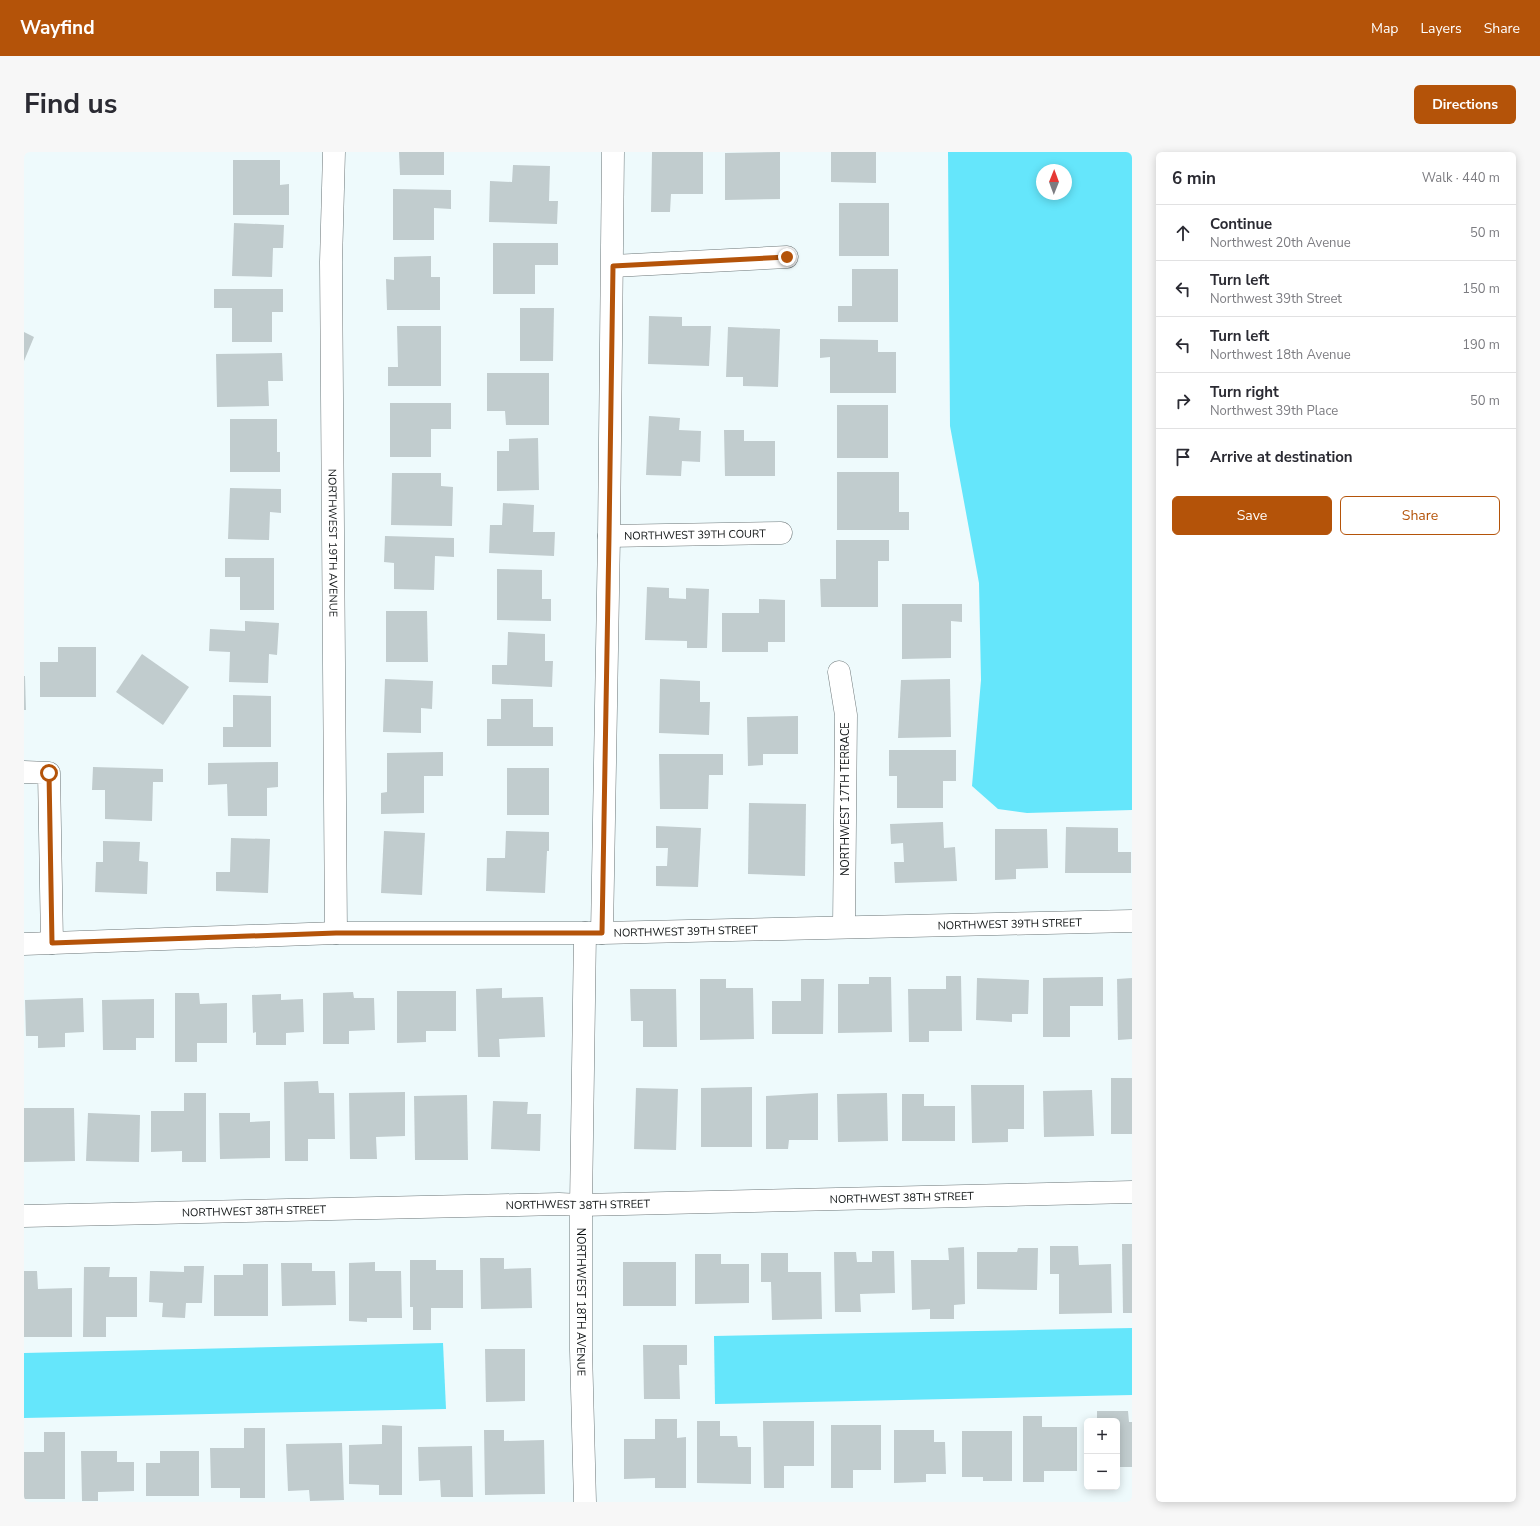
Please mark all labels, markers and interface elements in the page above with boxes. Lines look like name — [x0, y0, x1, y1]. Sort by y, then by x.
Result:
text: Wayfind — [20, 15, 95, 41]
text: Map — [1371, 19, 1398, 38]
text: Layers — [1420, 19, 1462, 38]
text: Share — [1484, 19, 1520, 38]
text: Find us — [24, 85, 118, 123]
button: Directions — [1414, 85, 1516, 124]
north arrow — [1036, 164, 1072, 200]
text: 6 min — [1172, 167, 1216, 190]
text: Walk · 440 m — [1422, 169, 1500, 187]
text: Continue — [1210, 214, 1272, 234]
icon: ahead — [1172, 222, 1194, 244]
text: 50 m — [1470, 224, 1500, 242]
text: Northwest 20th Avenue — [1210, 234, 1351, 252]
route end — [778, 248, 796, 266]
text: Turn left — [1210, 270, 1269, 290]
icon: left — [1172, 278, 1194, 300]
text: 150 m — [1462, 280, 1500, 298]
text: Northwest 39th Street — [1210, 290, 1342, 308]
text: Turn left — [1210, 326, 1269, 346]
icon: left — [1172, 334, 1194, 356]
text: 190 m — [1462, 336, 1500, 354]
text: Northwest 18th Avenue — [1210, 346, 1351, 364]
text: Turn right — [1210, 382, 1279, 402]
icon: right — [1172, 390, 1194, 412]
text: 50 m — [1470, 392, 1500, 410]
text: Northwest 39th Place — [1210, 402, 1338, 420]
icon: arrive — [1172, 446, 1194, 468]
text: Arrive at destination — [1210, 447, 1353, 467]
street label: NORTHWEST 19TH AVENUE — [325, 469, 341, 617]
button: Save — [1172, 496, 1332, 535]
button: Share — [1340, 496, 1500, 535]
street label: NORTHWEST 39TH COURT — [624, 526, 766, 543]
street label: NORTHWEST 17TH TERRACE — [838, 722, 853, 876]
route start — [40, 764, 58, 782]
street label: NORTHWEST 39TH STREET — [937, 915, 1082, 933]
street label: NORTHWEST 39TH STREET — [614, 922, 758, 940]
street label: NORTHWEST 38TH STREET — [830, 1188, 974, 1207]
street label: NORTHWEST 38TH STREET — [506, 1196, 650, 1213]
street label: NORTHWEST 38TH STREET — [182, 1202, 327, 1220]
street label: NORTHWEST 18TH AVENUE — [573, 1228, 589, 1376]
map controls — [1084, 1418, 1120, 1490]
button: + — [1084, 1418, 1120, 1454]
button: − — [1084, 1454, 1120, 1490]

